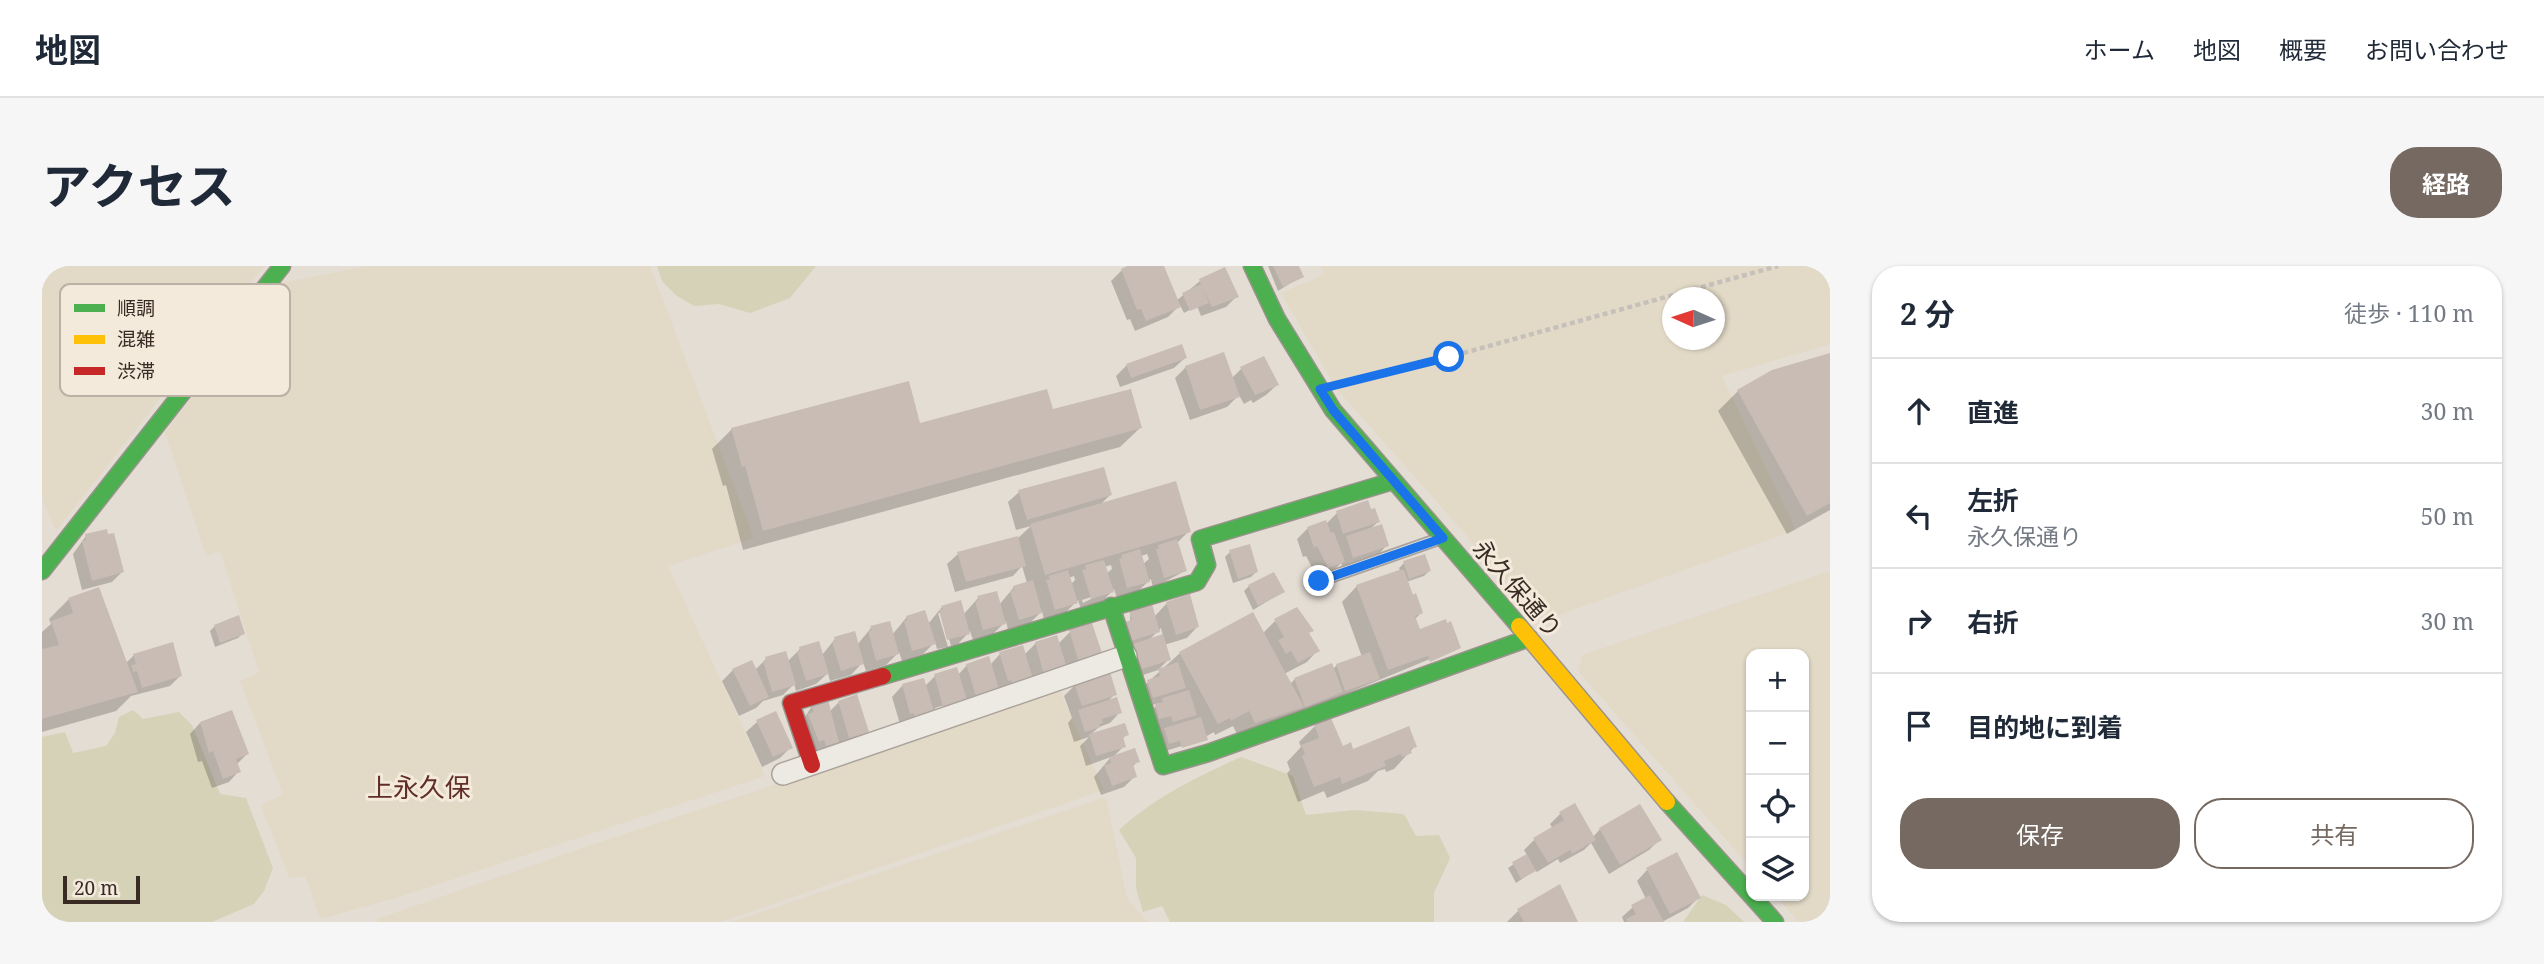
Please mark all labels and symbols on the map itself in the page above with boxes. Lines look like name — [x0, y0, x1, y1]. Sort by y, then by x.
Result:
legend — [60, 284, 290, 396]
north arrow — [1662, 287, 1725, 350]
text: 順調 — [117, 295, 155, 321]
text: 混雑 — [117, 326, 155, 352]
route start — [1433, 341, 1464, 372]
text: 渋滞 — [117, 358, 155, 384]
street label: 永久保通り — [1466, 532, 1570, 644]
route end — [1303, 565, 1334, 596]
district label: 上永久保 — [367, 769, 471, 805]
scale bar — [63, 873, 140, 905]

